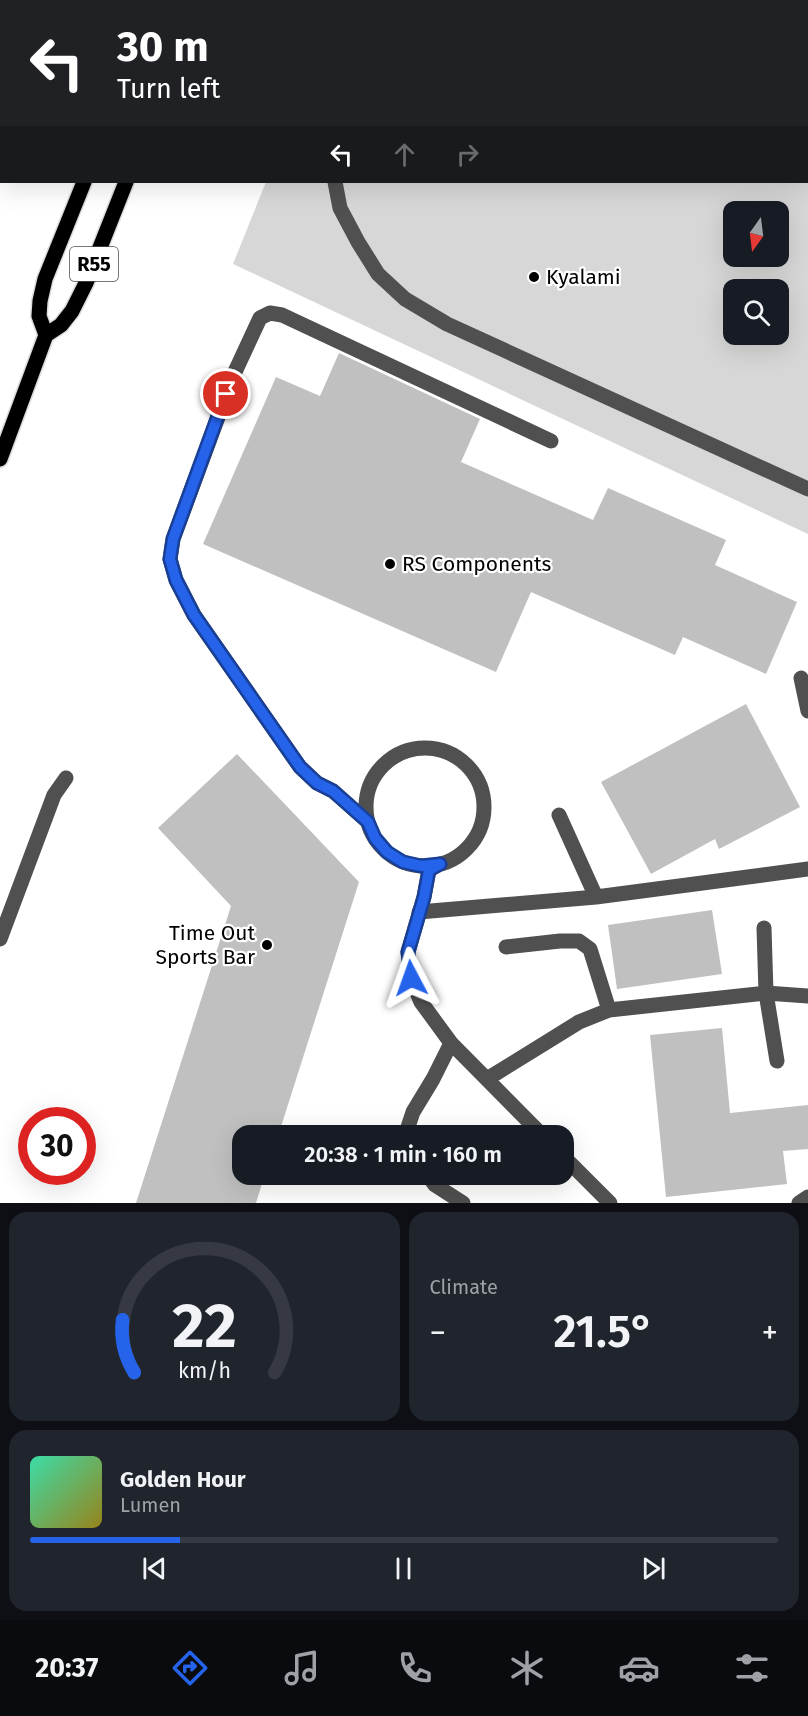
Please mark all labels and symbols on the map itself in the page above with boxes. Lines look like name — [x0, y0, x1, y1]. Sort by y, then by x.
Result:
north arrow — [723, 201, 789, 267]
road number: R55 — [70, 247, 118, 281]
place label: Kyalami — [546, 264, 621, 290]
marker: Kyalami — [527, 270, 541, 284]
pin — [200, 368, 251, 419]
place label: RS Components — [402, 551, 552, 577]
marker: RS Components — [383, 557, 397, 571]
place label: Time Out Sports Bar — [155, 920, 255, 970]
marker: Time Out Sports Bar — [260, 938, 274, 952]
position arrow — [379, 946, 443, 1010]
speed limit sign: 30 — [18, 1107, 96, 1185]

